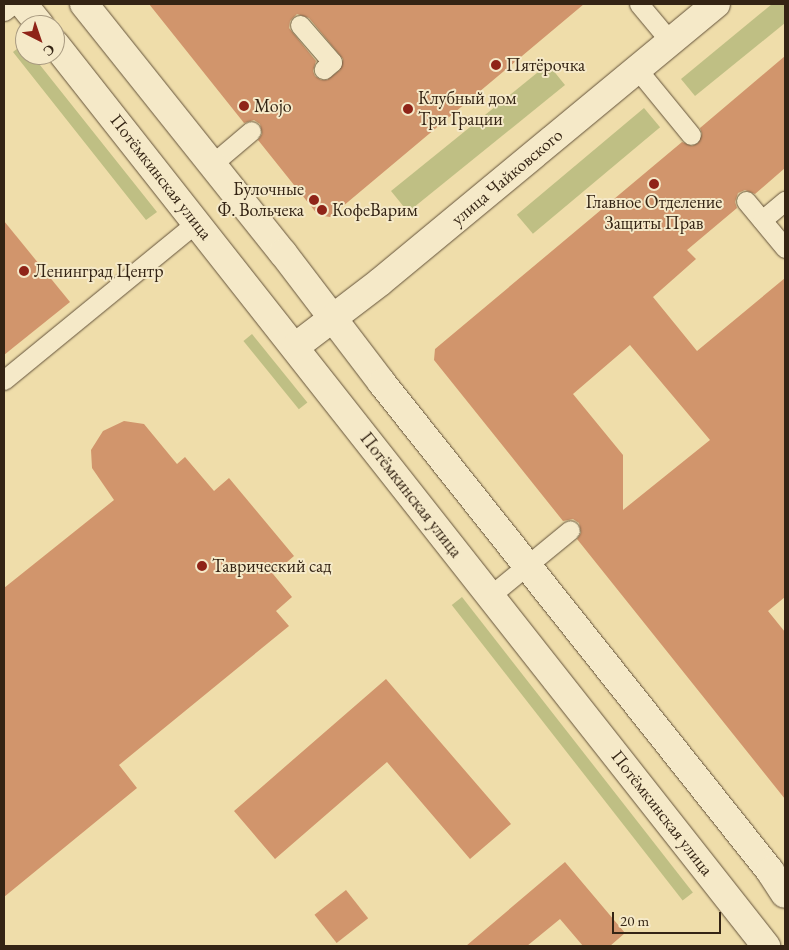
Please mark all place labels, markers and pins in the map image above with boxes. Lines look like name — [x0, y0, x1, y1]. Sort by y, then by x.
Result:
place label: Пятёрочка — [506, 54, 585, 76]
marker: Пятёрочка — [490, 59, 502, 71]
place label: Клубный дом Три Грации — [418, 88, 517, 130]
place label: Mojo — [254, 95, 292, 117]
marker: Mojo — [238, 100, 250, 112]
marker: Клубный дом Три Грации — [402, 103, 414, 115]
marker: Главное Отделение Защиты Прав — [648, 178, 660, 190]
place label: Булочные Ф. Вольчека — [218, 179, 304, 222]
place label: Главное Отделение Защиты Прав — [586, 192, 722, 234]
marker: Булочные Ф. Вольчека — [308, 194, 320, 206]
place label: КофеВарим — [332, 199, 418, 221]
marker: КофеВарим — [316, 204, 328, 216]
place label: Ленинград Центр — [34, 260, 164, 282]
marker: Ленинград Центр — [18, 265, 30, 277]
place label: Таврический сад — [212, 555, 331, 577]
marker: Таврический сад — [196, 560, 208, 572]

